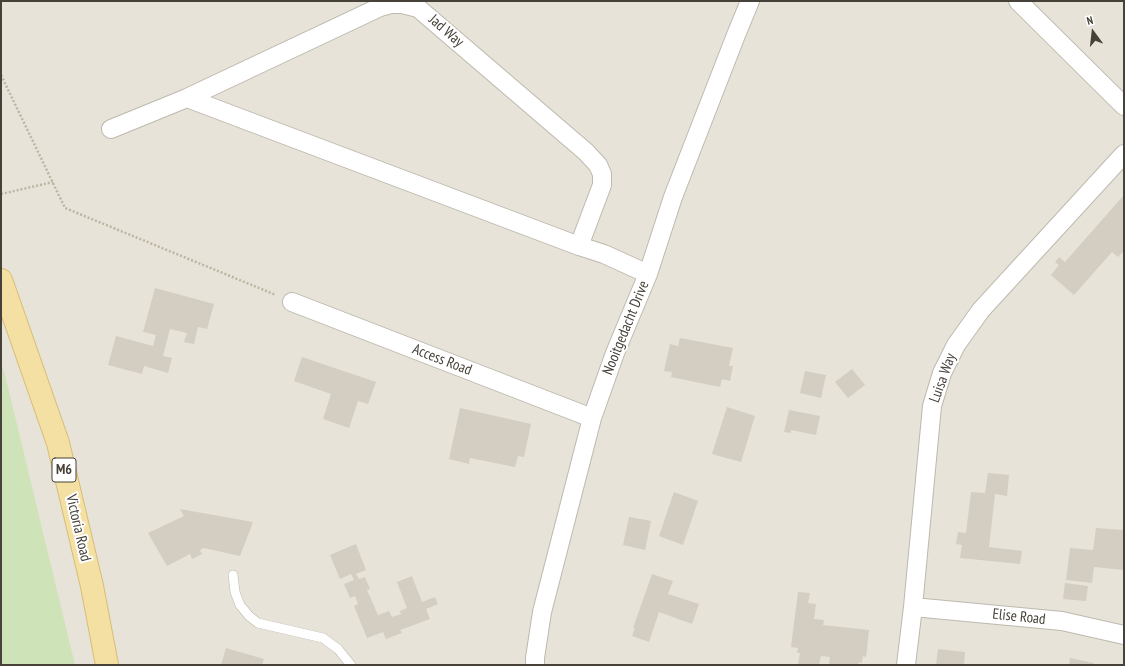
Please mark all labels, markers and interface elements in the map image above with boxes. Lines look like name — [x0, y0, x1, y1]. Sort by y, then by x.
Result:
street label: Jad Way — [425, 11, 467, 51]
north arrow — [1073, 12, 1113, 52]
text: N — [1085, 13, 1095, 28]
street label: Nooitgedacht Drive — [599, 278, 653, 378]
street label: Access Road — [410, 340, 474, 380]
street label: Luisa Way — [926, 351, 960, 405]
road number: M6 — [52, 458, 76, 482]
street label: Victoria Road — [62, 493, 94, 563]
street label: Elise Road — [992, 605, 1046, 629]

